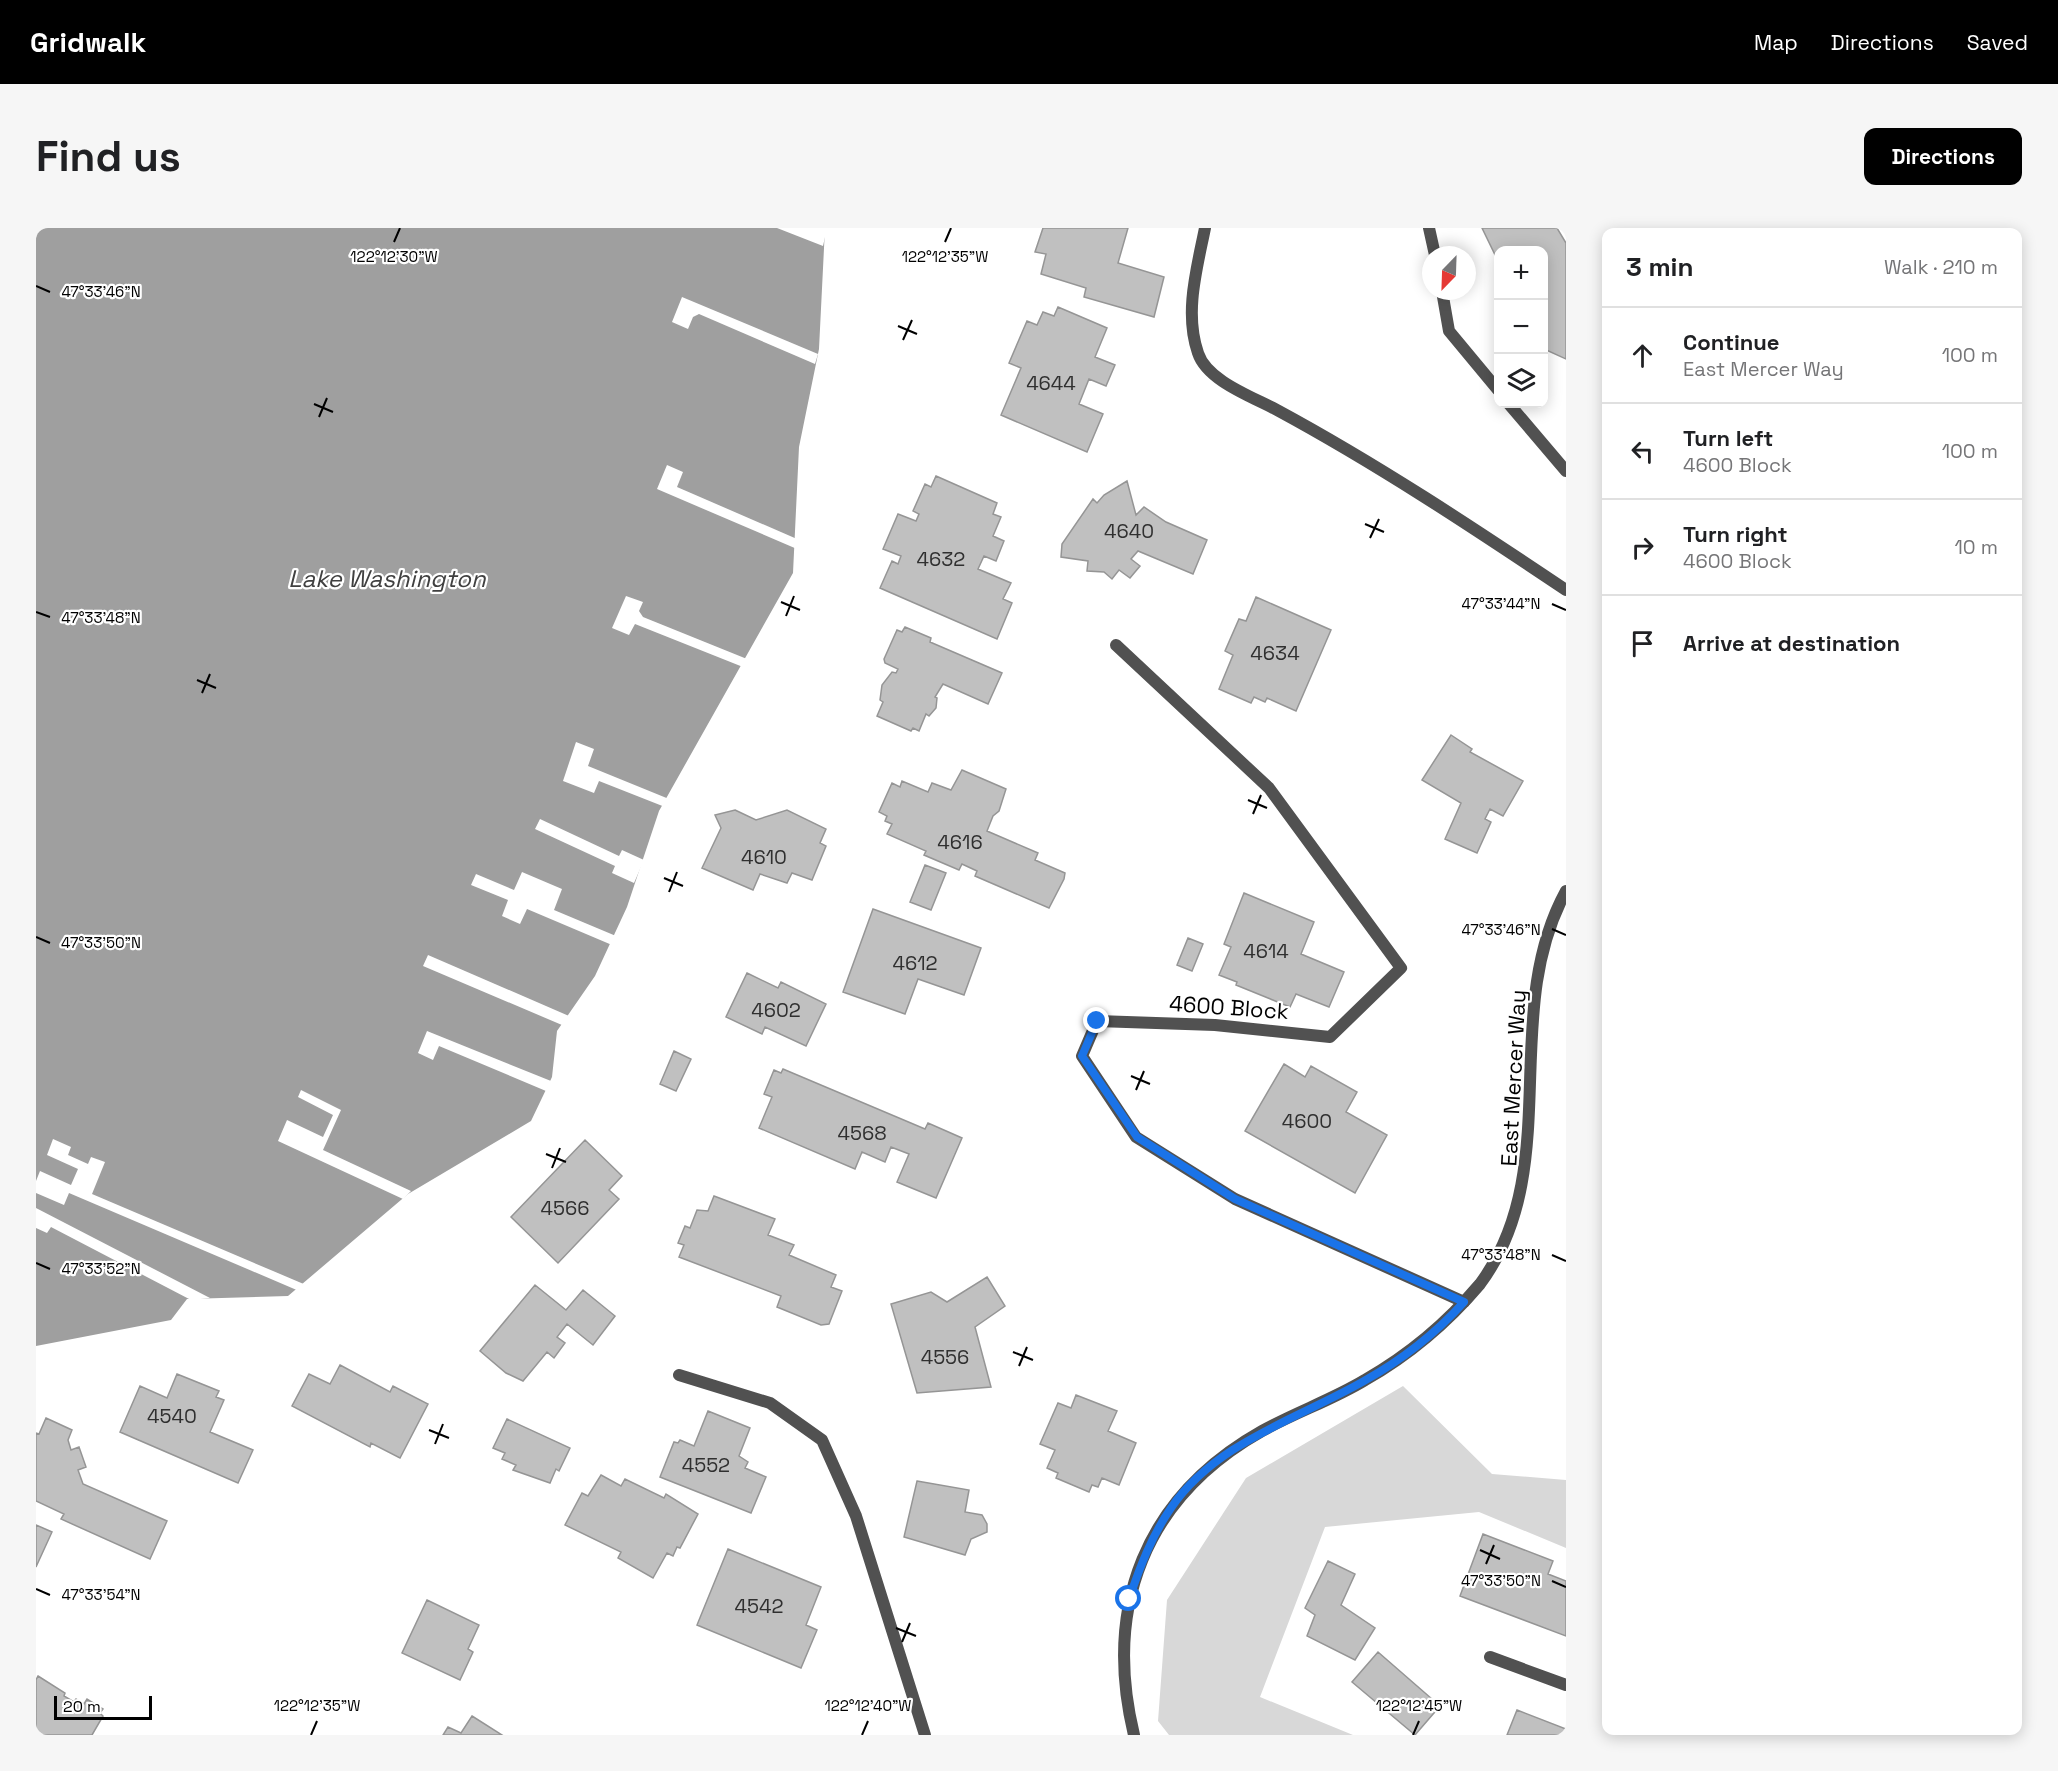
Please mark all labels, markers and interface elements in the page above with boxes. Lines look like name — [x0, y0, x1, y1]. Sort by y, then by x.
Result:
text: Gridwalk — [30, 24, 146, 60]
text: Map — [1754, 29, 1798, 56]
text: Directions — [1831, 29, 1934, 56]
text: Saved — [1967, 29, 2028, 56]
button: Directions — [1864, 128, 2022, 185]
text: Find us — [36, 130, 181, 183]
north arrow — [1422, 246, 1476, 300]
map controls — [1494, 246, 1548, 408]
button: + — [1494, 246, 1548, 300]
text: 122°12'30"W — [350, 247, 438, 266]
text: 122°12'35"W — [902, 247, 988, 266]
text: 3 min — [1626, 250, 1694, 284]
text: Walk · 210 m — [1884, 254, 1998, 280]
text: 47°33'46"N — [61, 282, 141, 301]
button: − — [1494, 300, 1548, 354]
text: Continue — [1683, 328, 1779, 356]
icon: ahead — [1626, 339, 1659, 372]
text: 100 m — [1942, 342, 1998, 368]
button: layers — [1494, 354, 1548, 408]
text: East Mercer Way — [1683, 356, 1844, 382]
house number: 4644 — [1026, 370, 1076, 396]
text: Turn left — [1683, 424, 1773, 452]
icon: left — [1626, 435, 1659, 468]
text: 100 m — [1942, 438, 1998, 464]
text: 4600 Block — [1683, 452, 1792, 478]
house number: 4640 — [1104, 518, 1154, 544]
text: Turn right — [1683, 520, 1788, 548]
icon: right — [1626, 531, 1659, 564]
text: 10 m — [1954, 534, 1998, 560]
house number: 4632 — [917, 546, 965, 572]
text: 4600 Block — [1683, 548, 1792, 574]
water label: Lake Washington — [288, 563, 487, 594]
text: 47°33'44"N — [1462, 594, 1540, 613]
text: 47°33'48"N — [61, 608, 141, 627]
icon: arrive — [1626, 627, 1659, 660]
text: Arrive at destination — [1683, 629, 1900, 657]
house number: 4634 — [1250, 640, 1300, 666]
house number: 4616 — [937, 829, 983, 855]
house number: 4610 — [741, 844, 787, 870]
text: 47°33'46"N — [1461, 920, 1541, 939]
text: 47°33'50"N — [61, 933, 141, 952]
house number: 4614 — [1243, 938, 1289, 964]
house number: 4612 — [892, 950, 938, 976]
street label: 4600 Block — [1168, 989, 1290, 1025]
street label: East Mercer Way — [1494, 989, 1532, 1167]
house number: 4602 — [751, 997, 801, 1023]
route end — [1083, 1007, 1109, 1033]
house number: 4600 — [1282, 1108, 1332, 1134]
house number: 4568 — [837, 1120, 887, 1146]
house number: 4566 — [541, 1195, 589, 1221]
text: 47°33'48"N — [1461, 1245, 1541, 1264]
text: 47°33'52"N — [61, 1259, 141, 1278]
house number: 4556 — [921, 1344, 969, 1370]
house number: 4540 — [147, 1403, 197, 1429]
house number: 4552 — [682, 1452, 730, 1478]
text: 47°33'50"N — [1461, 1571, 1541, 1590]
text: 47°33'54"N — [61, 1585, 141, 1604]
route start — [1115, 1585, 1141, 1611]
house number: 4542 — [734, 1593, 784, 1619]
scale bar — [54, 1693, 152, 1720]
text: 20 m — [63, 1696, 101, 1717]
text: 122°12'35"W — [274, 1696, 360, 1715]
text: 122°12'40"W — [824, 1696, 912, 1715]
text: 122°12'45"W — [1376, 1696, 1462, 1715]

